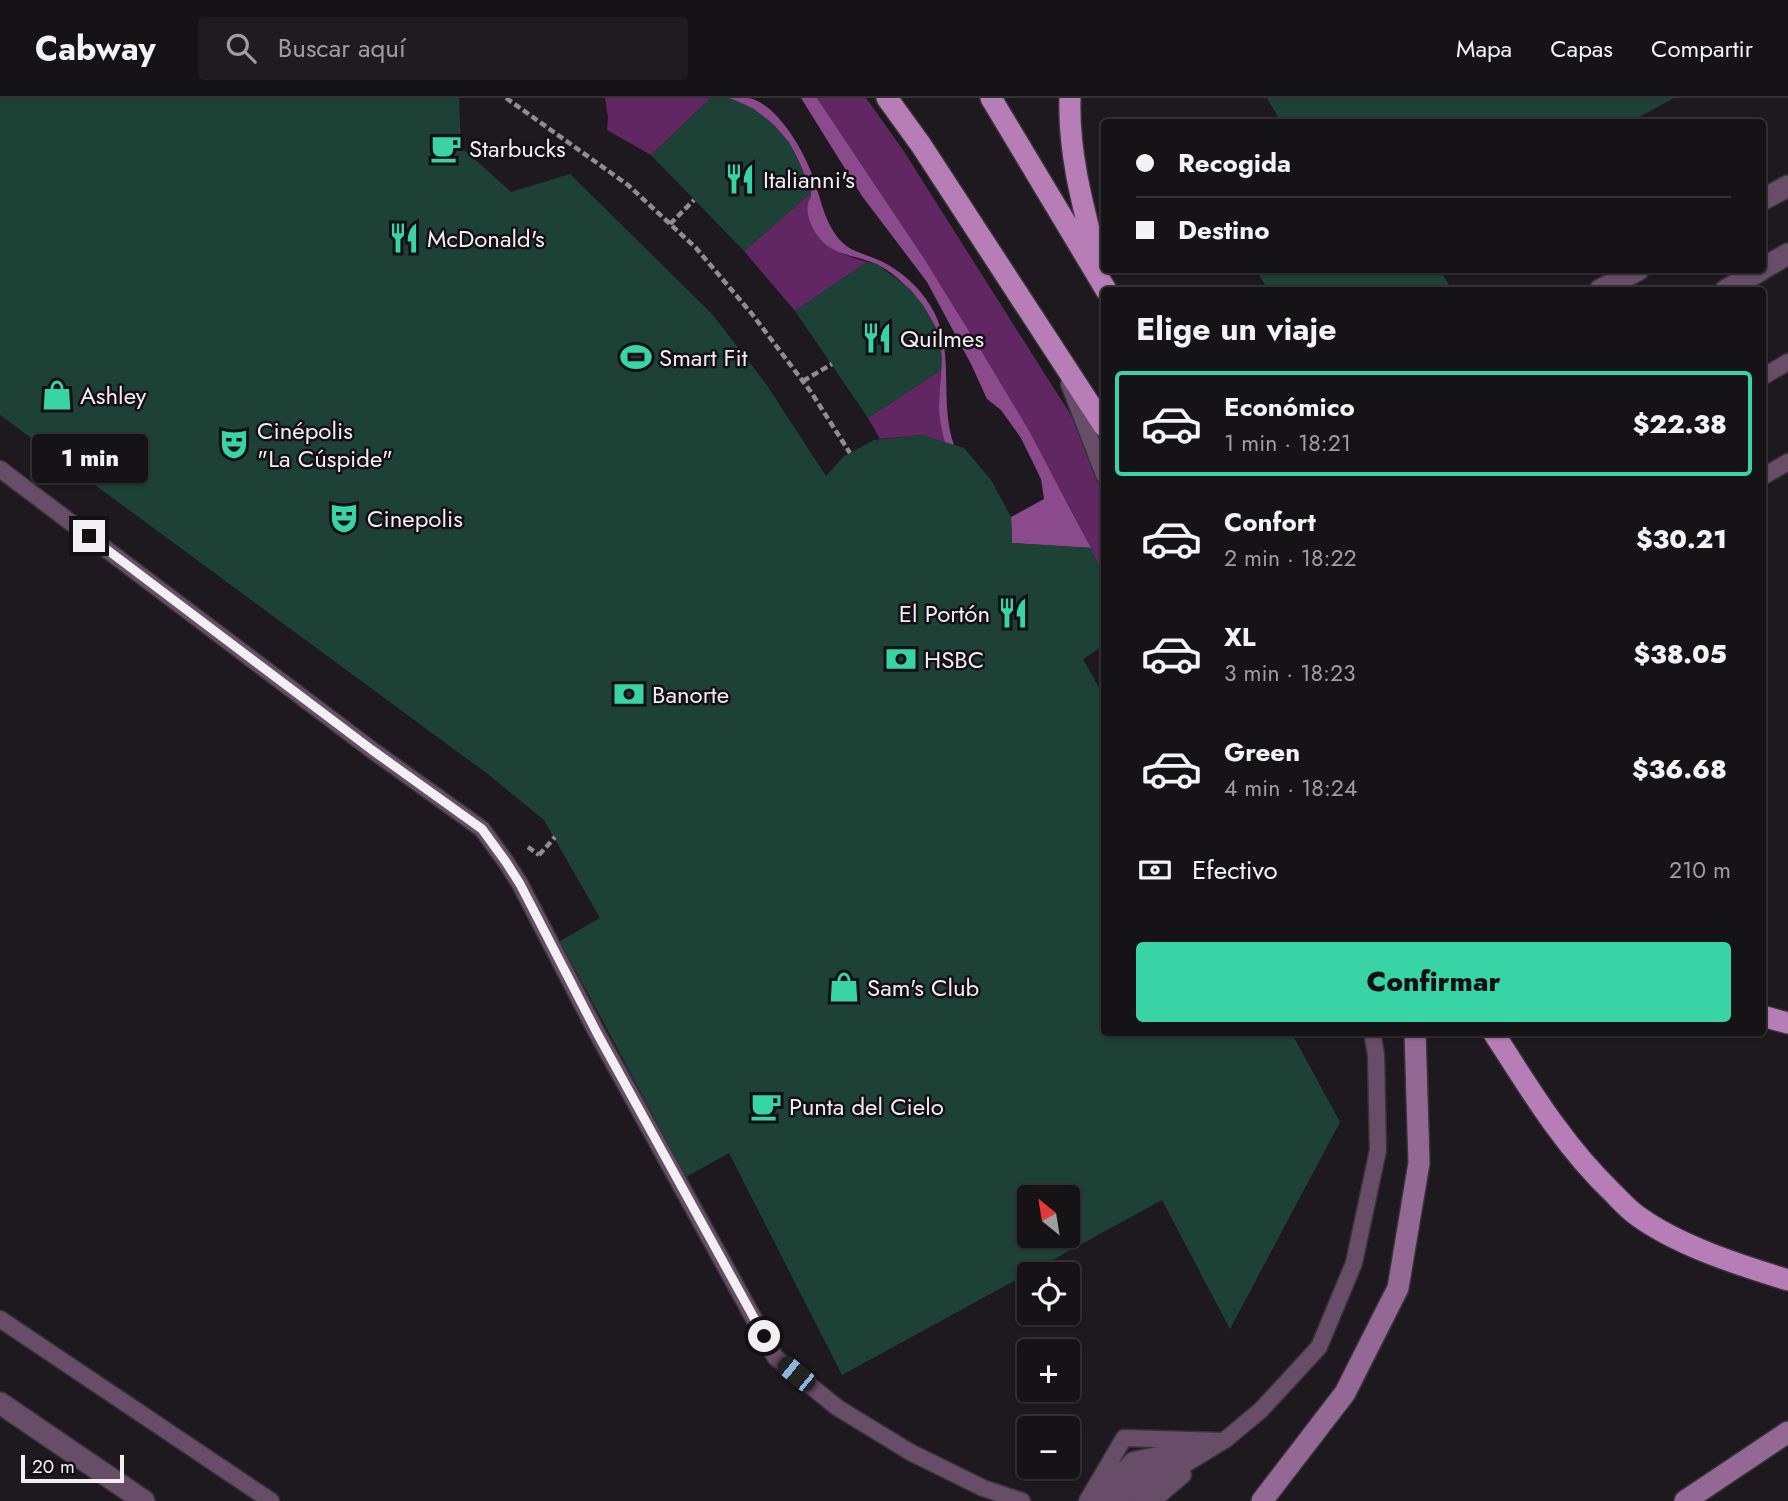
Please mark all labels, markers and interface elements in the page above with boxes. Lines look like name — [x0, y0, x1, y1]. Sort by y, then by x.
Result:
search box — [198, 17, 688, 80]
text: Cabway — [35, 25, 156, 72]
icon: search — [222, 29, 260, 67]
text: Buscar aquí — [278, 29, 406, 67]
text: Mapa — [1456, 31, 1512, 66]
text: Capas — [1550, 31, 1613, 66]
text: Compartir — [1651, 31, 1753, 66]
cafe icon: Starbucks — [429, 131, 463, 165]
place label: Starbucks — [469, 131, 566, 166]
text: Recogida — [1178, 144, 1291, 182]
restaurant icon: Italianni's — [723, 162, 757, 196]
place label: Italianni's — [763, 162, 855, 197]
text: Destino — [1178, 211, 1270, 249]
restaurant icon: McDonald's — [387, 221, 421, 255]
place label: McDonald's — [427, 221, 545, 256]
text: Elige un viaje — [1136, 306, 1337, 352]
restaurant icon: Quilmes — [860, 321, 894, 355]
place label: Quilmes — [900, 321, 984, 356]
sports icon: Smart Fit — [619, 340, 653, 374]
place label: Smart Fit — [659, 340, 748, 375]
shop icon: Ashley — [40, 378, 74, 412]
place label: Ashley — [80, 378, 147, 413]
text: Económico — [1224, 388, 1355, 426]
icon: car — [1140, 392, 1203, 455]
text: $22.38 — [1633, 405, 1727, 443]
place label: Cinépolis "La Cúspide" — [257, 413, 393, 476]
text: 1 min · 18:21 — [1224, 426, 1351, 460]
theatre icon: Cinépolis "La Cúspide" — [217, 427, 251, 461]
callout: 1 min — [31, 434, 147, 484]
text: 1 min — [61, 441, 119, 475]
theatre icon: Cinepolis — [327, 501, 361, 535]
place label: Cinepolis — [367, 501, 463, 536]
text: Confort — [1224, 503, 1316, 541]
icon: car — [1140, 507, 1203, 570]
route end — [73, 520, 105, 552]
text: $30.21 — [1636, 520, 1727, 558]
text: 2 min · 18:22 — [1224, 541, 1357, 575]
place label: El Portón — [899, 596, 990, 631]
restaurant icon: El Portón — [996, 596, 1030, 630]
text: XL — [1224, 618, 1256, 656]
icon: car — [1140, 622, 1203, 685]
text: $38.05 — [1634, 635, 1727, 673]
bank icon: HSBC — [884, 642, 918, 676]
place label: HSBC — [924, 642, 984, 677]
text: 3 min · 18:23 — [1224, 656, 1356, 690]
bank icon: Banorte — [612, 677, 646, 711]
place label: Banorte — [652, 677, 729, 712]
text: Green — [1224, 733, 1300, 771]
icon: car — [1140, 737, 1203, 800]
text: $36.68 — [1632, 750, 1727, 788]
text: 4 min · 18:24 — [1224, 771, 1357, 805]
icon: cash — [1136, 851, 1174, 889]
text: Efectivo — [1192, 851, 1278, 889]
text: 210 m — [1669, 853, 1731, 887]
button: Confirmar — [1136, 942, 1731, 1022]
shop icon: Sam's Club — [827, 970, 861, 1004]
place label: Sam's Club — [867, 970, 979, 1005]
cafe icon: Punta del Cielo — [749, 1089, 783, 1123]
place label: Punta del Cielo — [789, 1089, 944, 1124]
north arrow — [1017, 1185, 1080, 1248]
map controls — [1017, 1185, 1080, 1479]
button: locate — [1017, 1262, 1080, 1325]
route start — [748, 1320, 780, 1352]
button: + — [1017, 1339, 1080, 1402]
car — [774, 1353, 819, 1395]
button: − — [1017, 1416, 1080, 1479]
scale bar — [21, 1452, 124, 1484]
text: 20 m — [32, 1453, 75, 1480]

